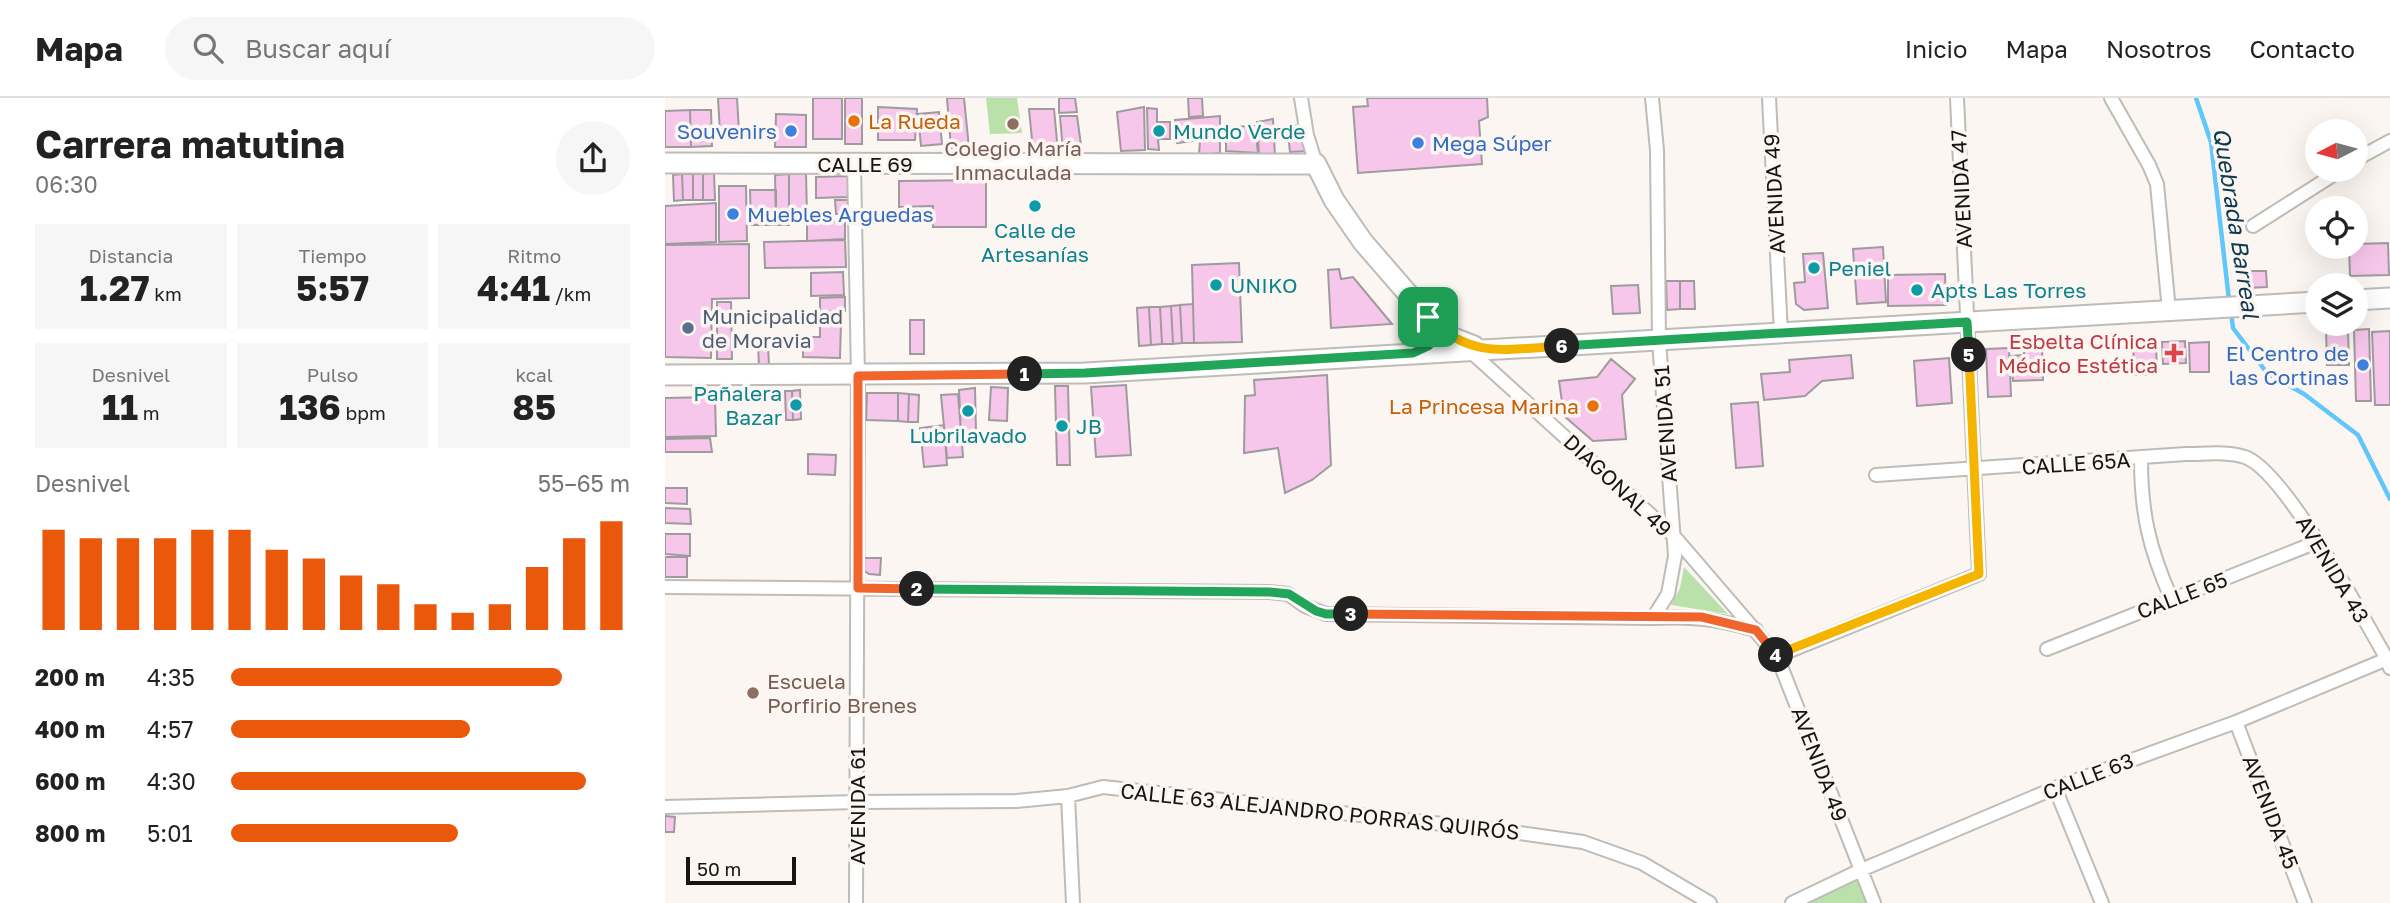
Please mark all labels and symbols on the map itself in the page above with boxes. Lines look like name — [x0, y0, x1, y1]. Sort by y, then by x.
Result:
place label: La Rueda — [868, 108, 961, 134]
marker: La Rueda — [846, 113, 862, 129]
marker: Colegio María Inmaculada — [1005, 116, 1021, 132]
place label: Souvenirs — [677, 118, 777, 144]
place label: Mundo Verde — [1173, 118, 1306, 144]
north arrow — [2305, 119, 2368, 182]
marker: Souvenirs — [783, 123, 799, 139]
marker: Mundo Verde — [1151, 123, 1167, 139]
water label: Quebrada Barreal — [2208, 126, 2266, 322]
street label: AVENIDA 47 — [1945, 129, 1977, 249]
place label: Mega Súper — [1432, 130, 1552, 156]
street label: AVENIDA 49 — [1758, 133, 1790, 255]
place label: Colegio María Inmaculada — [944, 135, 1082, 185]
marker: Mega Súper — [1410, 135, 1426, 151]
street label: CALLE 69 — [817, 151, 913, 177]
marker: Calle de Artesanías — [1027, 198, 1043, 214]
place label: Muebles Arguedas — [747, 201, 934, 227]
marker: Muebles Arguedas — [725, 206, 741, 222]
place label: Calle de Artesanías — [981, 217, 1089, 267]
place label: Peniel — [1828, 255, 1891, 281]
marker: Peniel — [1806, 260, 1822, 276]
place label: UNIKO — [1230, 272, 1298, 298]
marker: UNIKO — [1208, 277, 1224, 293]
place label: Apts Las Torres — [1931, 277, 2086, 303]
marker: Apts Las Torres — [1909, 282, 1925, 298]
pin — [1398, 287, 1458, 347]
place label: Municipalidad de Moravia — [702, 303, 843, 353]
marker: Municipalidad de Moravia — [680, 320, 696, 336]
pin: 6 — [1545, 328, 1579, 364]
place label: Esbelta Clínica Médico Estética — [1998, 328, 2158, 378]
pin: 5 — [1951, 338, 1987, 372]
place label: El Centro de las Cortinas — [2226, 340, 2349, 390]
marker: Esbelta Clínica Médico Estética — [2164, 343, 2184, 363]
pin: 1 — [1007, 356, 1043, 392]
marker: El Centro de las Cortinas — [2355, 357, 2371, 373]
street label: AVENIDA 51 — [1648, 364, 1682, 484]
place label: Pañalera Bazar — [693, 380, 782, 430]
place label: La Princesa Marina — [1389, 393, 1579, 419]
marker: Pañalera Bazar — [788, 397, 804, 413]
marker: La Princesa Marina — [1585, 398, 1601, 414]
marker: Lubrilavado — [960, 403, 976, 419]
place label: JB — [1076, 413, 1102, 439]
marker: JB — [1054, 418, 1070, 434]
place label: Lubrilavado — [909, 422, 1027, 448]
street label: DIAGONAL 49 — [1559, 428, 1677, 542]
street label: CALLE 65A — [2021, 446, 2131, 480]
street label: AVENIDA 43 — [2291, 511, 2375, 627]
street label: CALLE 65 — [2133, 566, 2231, 624]
pin: 2 — [899, 572, 935, 606]
pin: 3 — [1333, 596, 1369, 632]
pin: 4 — [1759, 638, 1793, 672]
place label: Escuela Porfirio Brenes — [767, 668, 917, 718]
marker: Escuela Porfirio Brenes — [745, 685, 761, 701]
street label: AVENIDA 49 — [1786, 703, 1854, 825]
street label: AVENIDA 61 — [844, 747, 870, 865]
street label: CALLE 63 — [2039, 747, 2137, 805]
street label: AVENIDA 45 — [2237, 751, 2305, 873]
street label: CALLE 63 ALEJANDRO PORRAS QUIRÓS — [1119, 777, 1521, 845]
scale bar — [686, 854, 796, 886]

